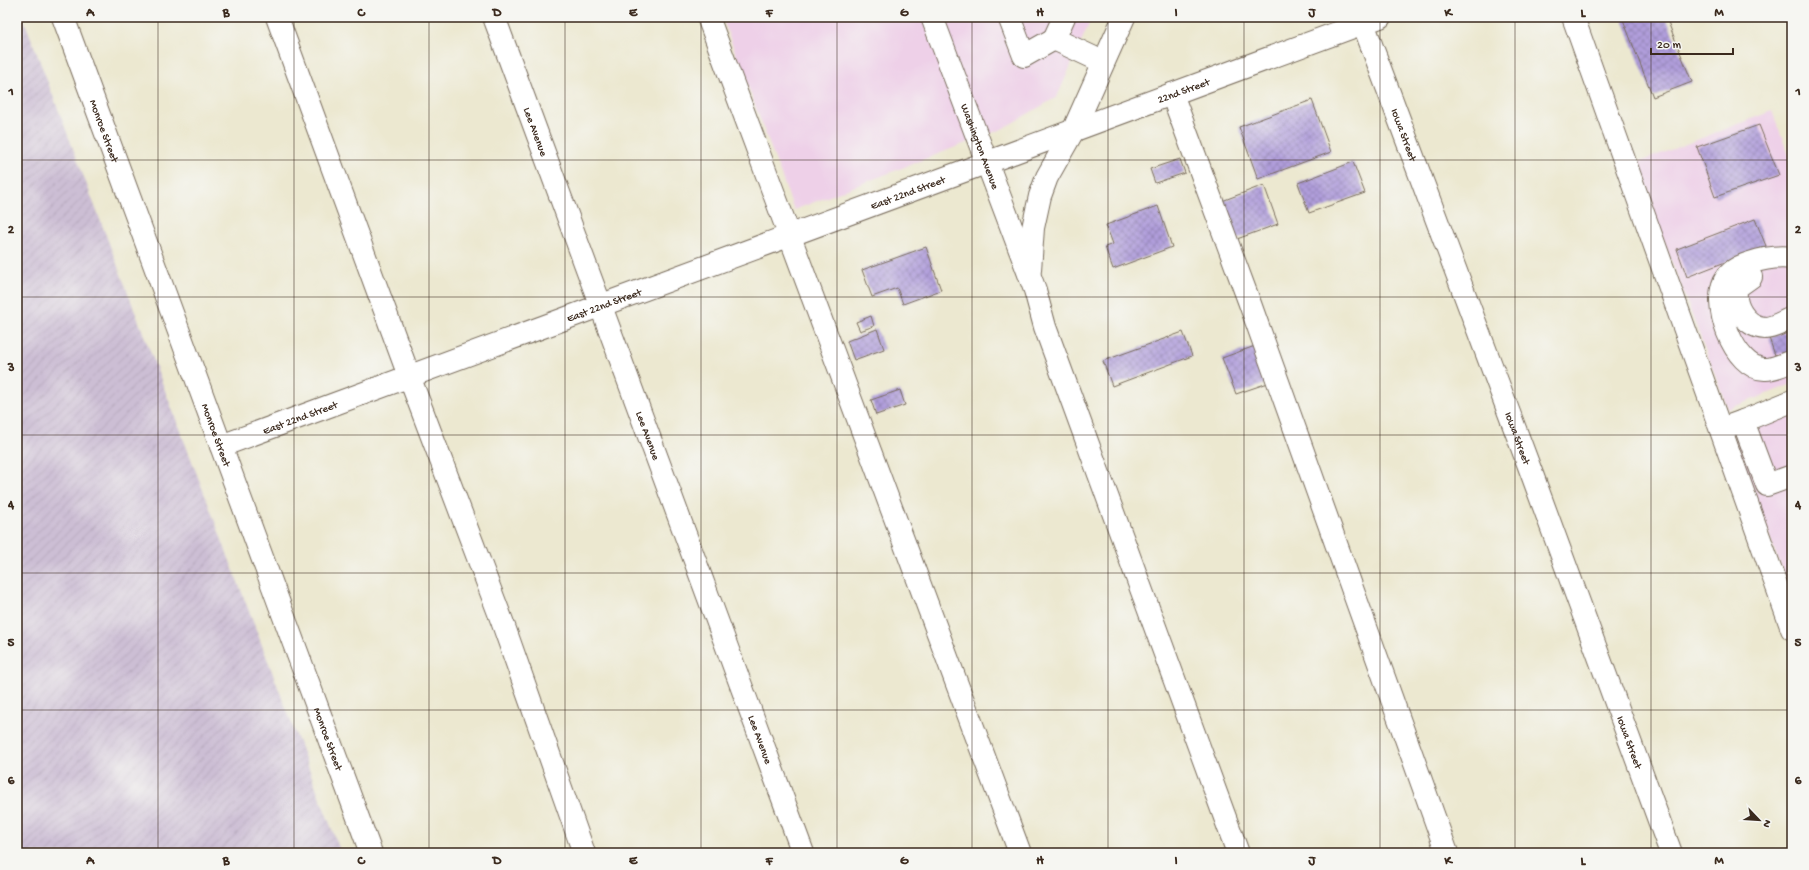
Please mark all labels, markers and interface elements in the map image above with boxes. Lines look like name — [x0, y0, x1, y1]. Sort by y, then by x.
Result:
text: A — [85, 6, 95, 21]
text: B — [222, 6, 231, 21]
text: C — [356, 6, 366, 21]
text: D — [492, 6, 502, 21]
text: E — [629, 6, 638, 21]
text: F — [765, 6, 774, 21]
text: G — [900, 6, 909, 21]
text: H — [1036, 6, 1044, 21]
text: I — [1174, 6, 1178, 21]
text: J — [1308, 6, 1317, 21]
text: K — [1443, 6, 1453, 21]
text: L — [1581, 6, 1587, 21]
text: M — [1714, 6, 1724, 21]
scale bar — [1651, 30, 1733, 56]
text: 20 m — [1657, 39, 1682, 53]
street label: 22nd Street — [1156, 76, 1213, 107]
text: 1 — [7, 85, 14, 100]
text: 1 — [1794, 85, 1801, 100]
street label: Monroe Street — [86, 98, 120, 166]
street label: Washington Avenue — [957, 102, 1001, 192]
street label: Lee Avenue — [520, 106, 549, 158]
street label: Iowa Street — [1388, 107, 1419, 164]
street label: East 22nd Street — [869, 174, 949, 213]
text: 2 — [8, 223, 15, 238]
text: 2 — [1795, 223, 1802, 238]
street label: East 22nd Street — [565, 286, 645, 326]
text: 3 — [7, 361, 15, 376]
text: 3 — [1794, 361, 1802, 376]
street label: East 22nd Street — [262, 399, 341, 438]
street label: Monroe Street — [198, 402, 233, 470]
street label: Lee Avenue — [632, 410, 661, 462]
street label: Iowa Street — [1501, 411, 1532, 468]
text: 4 — [7, 498, 15, 513]
text: 4 — [1794, 498, 1802, 513]
text: 5 — [8, 636, 15, 651]
text: 5 — [1795, 636, 1802, 651]
street label: Monroe Street — [310, 706, 345, 774]
street label: Lee Avenue — [745, 714, 774, 766]
street label: Iowa Street — [1613, 715, 1644, 772]
text: 6 — [8, 774, 15, 789]
text: 6 — [1795, 774, 1802, 789]
north arrow — [1739, 800, 1779, 840]
text: N — [1759, 818, 1773, 829]
text: A — [85, 854, 95, 869]
text: B — [222, 854, 231, 869]
text: C — [356, 854, 366, 869]
text: D — [492, 854, 502, 869]
text: E — [629, 854, 638, 869]
text: F — [765, 854, 774, 869]
text: G — [900, 854, 909, 869]
text: H — [1036, 854, 1044, 869]
text: I — [1174, 854, 1178, 869]
text: J — [1308, 854, 1317, 869]
text: K — [1443, 854, 1453, 869]
text: L — [1581, 854, 1587, 869]
text: M — [1714, 854, 1724, 869]

